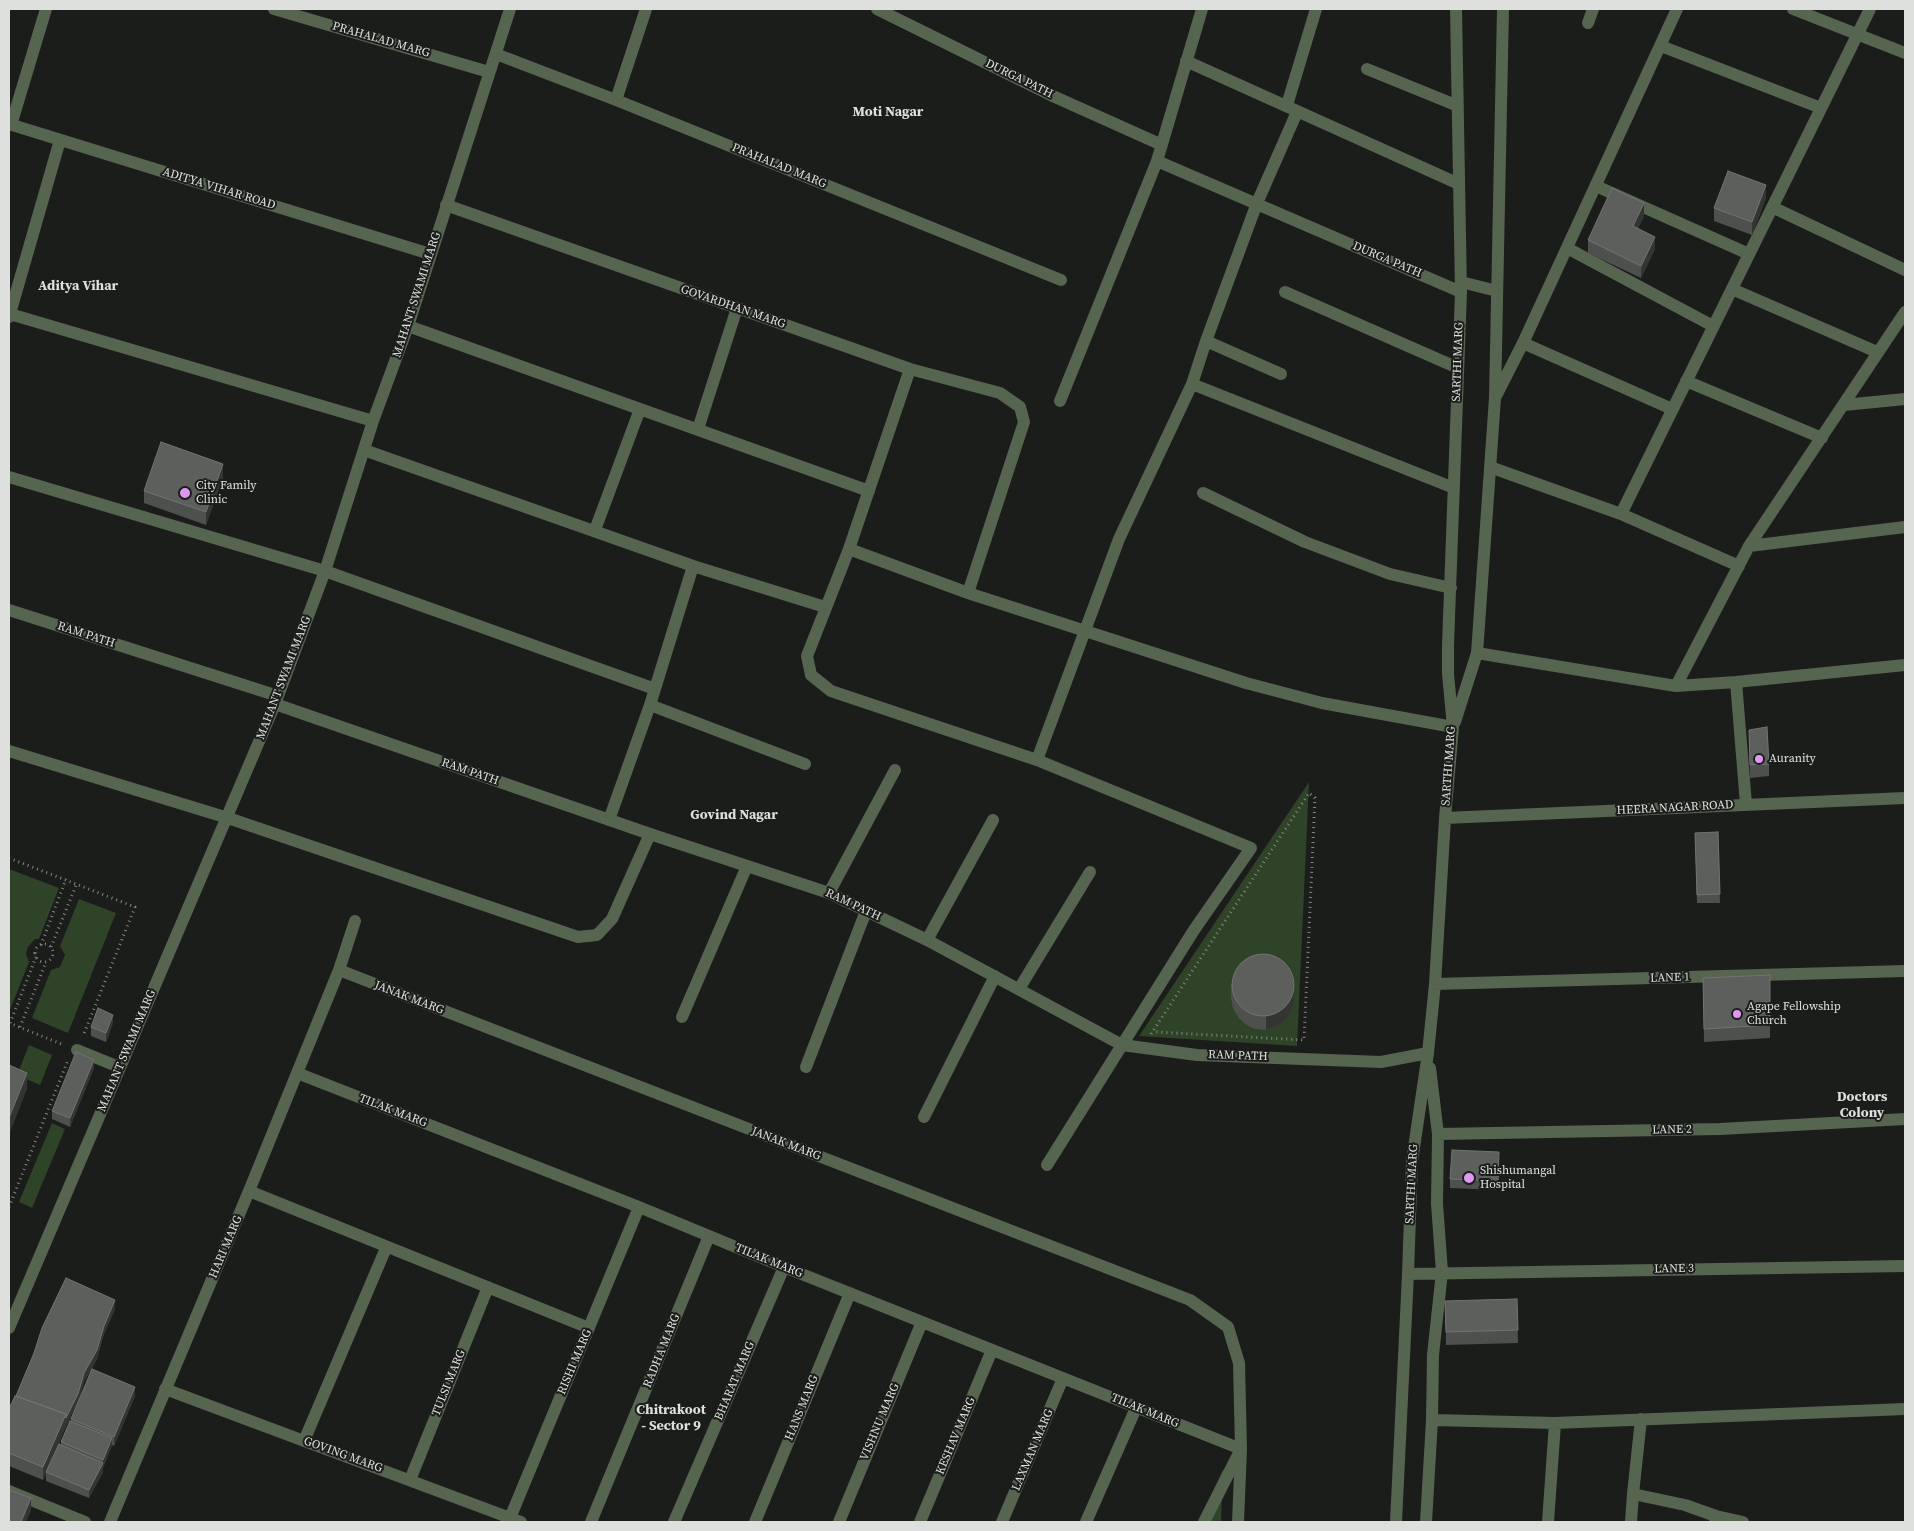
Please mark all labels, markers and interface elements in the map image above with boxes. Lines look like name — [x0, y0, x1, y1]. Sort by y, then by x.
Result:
street label: PRAHALAD MARG — [331, 19, 431, 61]
street label: DURGA PATH — [983, 56, 1055, 102]
district label: Moti Nagar — [853, 104, 923, 120]
street label: PRAHALAD MARG — [730, 140, 828, 192]
street label: ADITYA VIHAR ROAD — [161, 165, 277, 213]
street label: MAHANT SWAMI MARG — [390, 230, 444, 360]
street label: DURGA PATH — [1350, 239, 1424, 281]
district label: Aditya Vihar — [38, 278, 118, 294]
street label: GOVARDHAN MARG — [679, 282, 787, 332]
street label: SARTHI MARG — [1449, 322, 1467, 402]
place label: City Family Clinic — [196, 479, 256, 507]
marker: City Family Clinic — [178, 486, 192, 500]
street label: MAHANT SWAMI MARG — [254, 614, 314, 742]
street label: RAM PATH — [55, 619, 117, 651]
street label: SARTHI MARG — [1439, 726, 1459, 806]
place label: Auranity — [1769, 752, 1816, 766]
marker: Auranity — [1753, 753, 1765, 765]
street label: RAM PATH — [439, 755, 501, 789]
street label: HEERA NAGAR ROAD — [1616, 798, 1734, 818]
district label: Govind Nagar — [690, 807, 778, 823]
street label: RAM PATH — [823, 886, 883, 924]
street label: LANE 1 — [1650, 970, 1690, 986]
street label: JANAK MARG — [372, 978, 446, 1018]
street label: MAHANT SWAMI MARG — [95, 988, 159, 1114]
place label: Agape Fellowship Church — [1747, 1000, 1841, 1028]
marker: Agape Fellowship Church — [1731, 1008, 1743, 1020]
street label: RAM PATH — [1208, 1048, 1268, 1064]
district label: Doctors Colony — [1837, 1089, 1887, 1122]
street label: TILAK MARG — [357, 1091, 429, 1131]
street label: LANE 2 — [1652, 1122, 1692, 1138]
street label: JANAK MARG — [749, 1124, 823, 1164]
street label: SARTHI MARG — [1403, 1144, 1421, 1224]
place label: Shishumangal Hospital — [1480, 1164, 1556, 1192]
marker: Shishumangal Hospital — [1462, 1171, 1476, 1185]
street label: HARI MARG — [206, 1213, 246, 1281]
street label: TILAK MARG — [733, 1241, 805, 1281]
street label: LANE 3 — [1654, 1261, 1694, 1277]
street label: RADHA MARG — [641, 1312, 683, 1390]
street label: RISHI MARG — [555, 1327, 595, 1397]
street label: BHARAT MARG — [712, 1339, 758, 1423]
street label: TULSI MARG — [429, 1348, 469, 1418]
street label: HANS MARG — [782, 1373, 822, 1443]
street label: VISHNU MARG — [857, 1381, 903, 1463]
street label: TILAK MARG — [1109, 1391, 1181, 1431]
street label: KESHAV MARG — [933, 1395, 979, 1477]
district label: Chitrakoot - Sector 9 — [636, 1402, 706, 1434]
street label: LAXMAN MARG — [1009, 1407, 1057, 1493]
street label: GOVING MARG — [302, 1434, 384, 1476]

